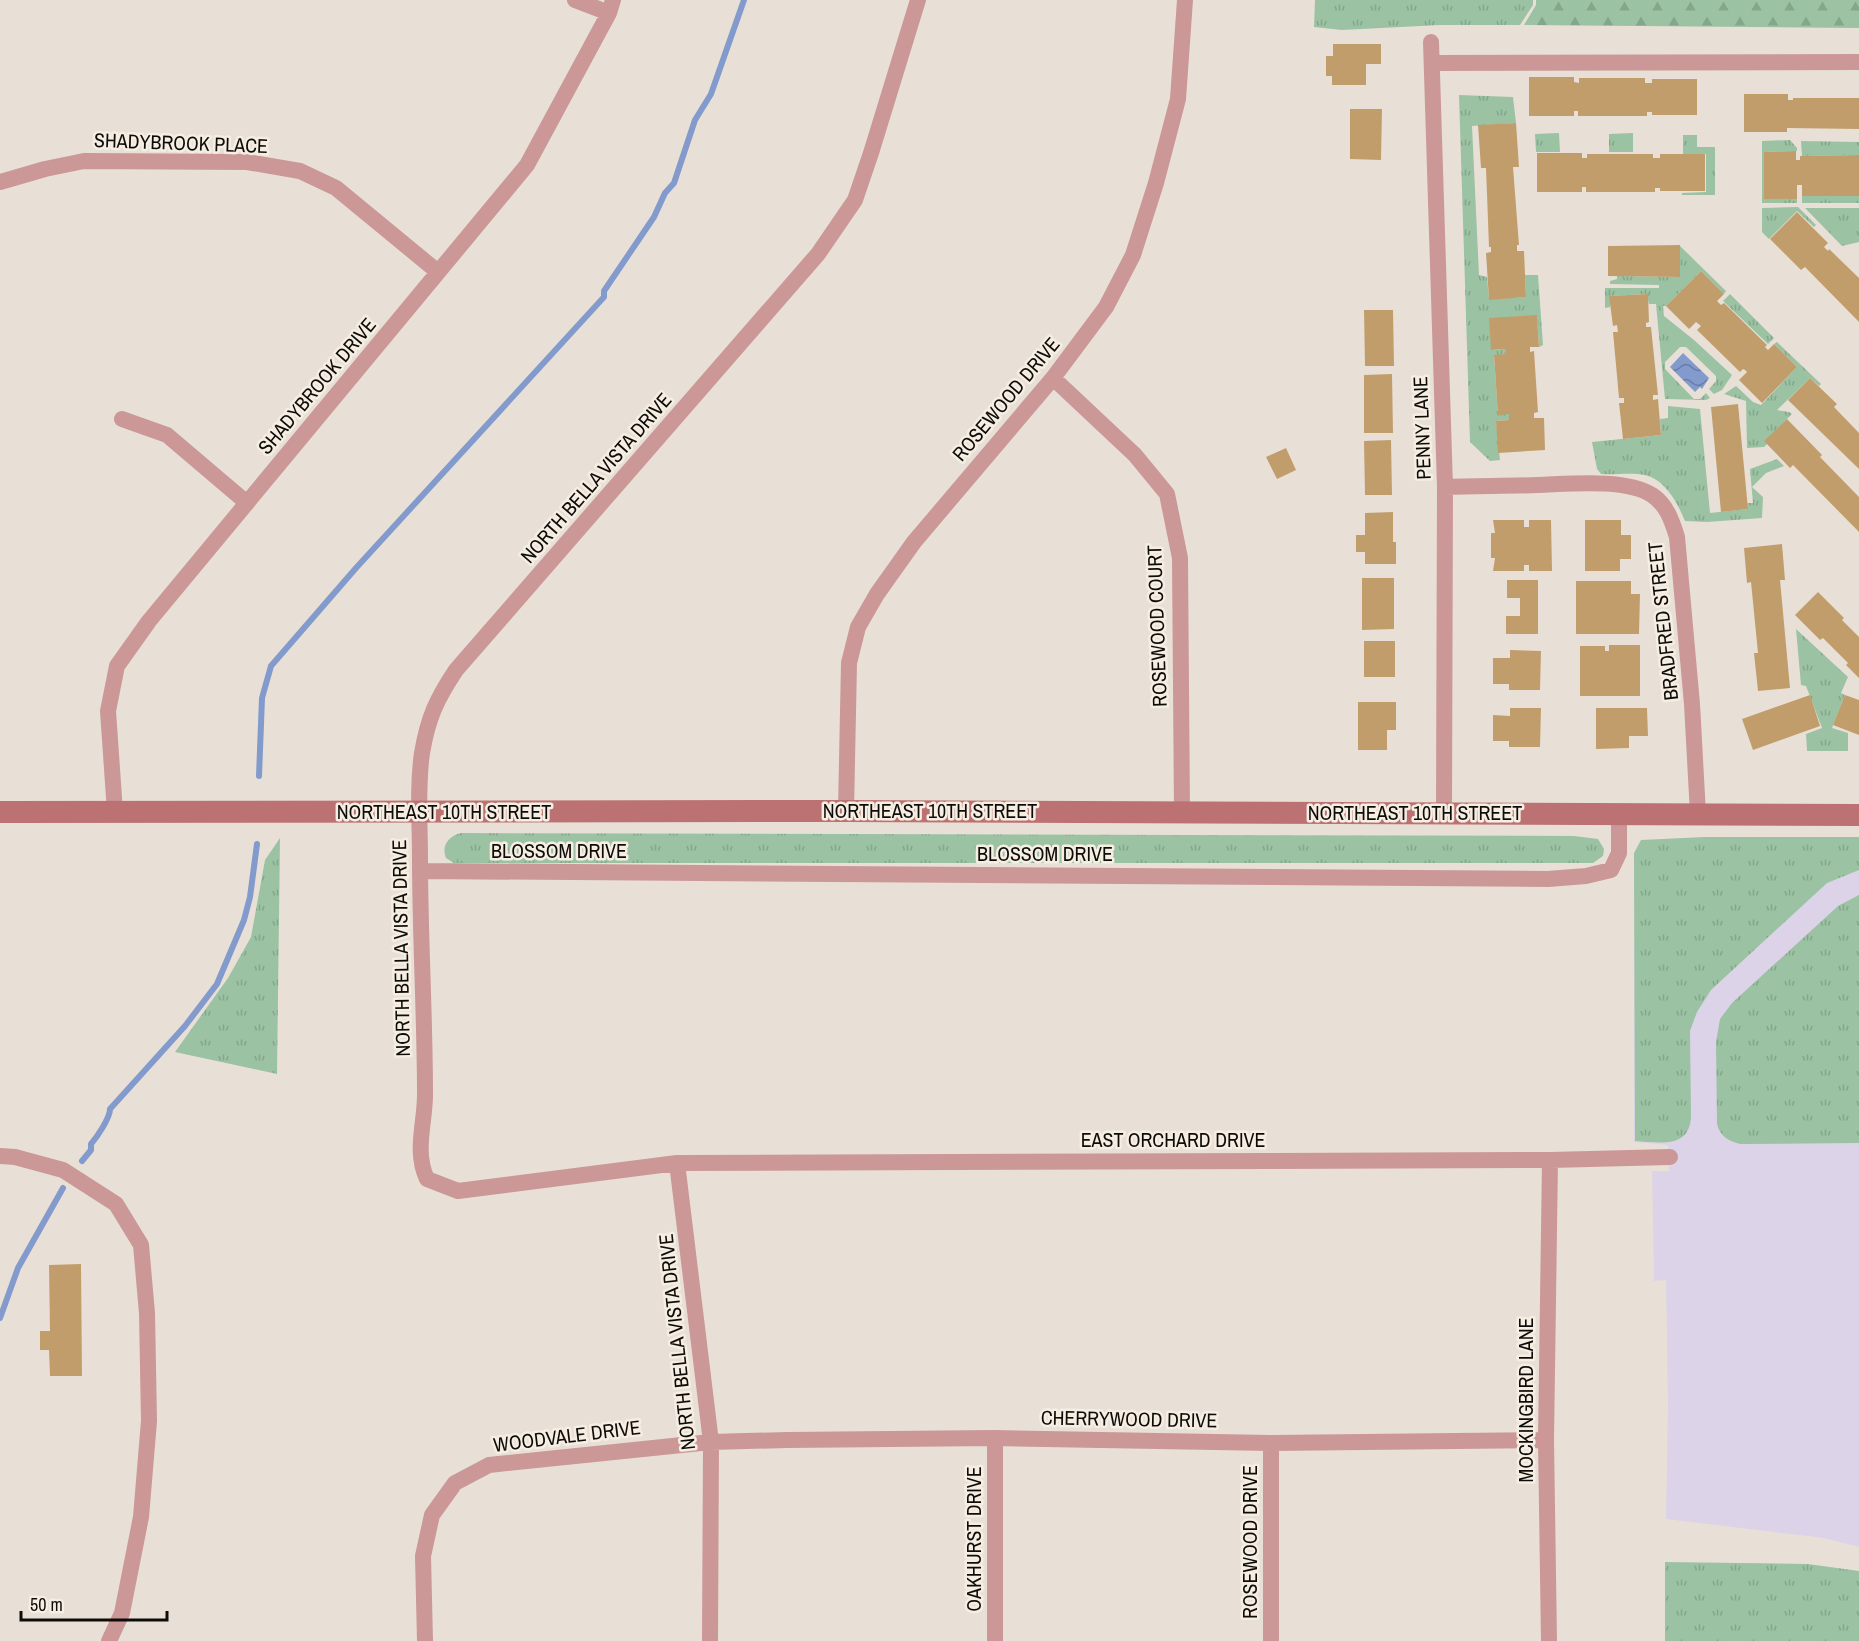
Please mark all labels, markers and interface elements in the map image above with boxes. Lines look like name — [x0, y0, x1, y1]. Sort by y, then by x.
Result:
street label: SHADYBROOK PLACE — [94, 126, 268, 159]
street label: SHADYBROOK DRIVE — [252, 312, 382, 460]
street label: ROSEWOOD DRIVE — [946, 331, 1065, 466]
street label: PENNY LANE — [1406, 376, 1437, 480]
street label: NORTH BELLA VISTA DRIVE — [514, 387, 677, 569]
street label: BRADFRED STREET — [1641, 540, 1684, 702]
street label: ROSEWOOD COURT — [1140, 545, 1173, 707]
street label: NORTHEAST 10TH STREET — [823, 797, 1037, 824]
street label: NORTHEAST 10TH STREET — [337, 798, 551, 825]
street label: NORTHEAST 10TH STREET — [1308, 799, 1522, 826]
street label: BLOSSOM DRIVE — [491, 837, 627, 864]
street label: NORTH BELLA VISTA DRIVE — [385, 839, 416, 1057]
street label: BLOSSOM DRIVE — [977, 840, 1113, 867]
street label: EAST ORCHARD DRIVE — [1081, 1126, 1265, 1153]
street label: NORTH BELLA VISTA DRIVE — [652, 1233, 701, 1452]
street label: MOCKINGBIRD LANE — [1512, 1318, 1539, 1482]
street label: CHERRYWOOD DRIVE — [1041, 1403, 1217, 1434]
street label: WOODVALE DRIVE — [492, 1413, 642, 1458]
street label: ROSEWOOD DRIVE — [1236, 1465, 1263, 1619]
street label: OAKHURST DRIVE — [960, 1466, 987, 1612]
scale bar — [21, 1584, 166, 1622]
text: 50 m — [30, 1592, 63, 1617]

